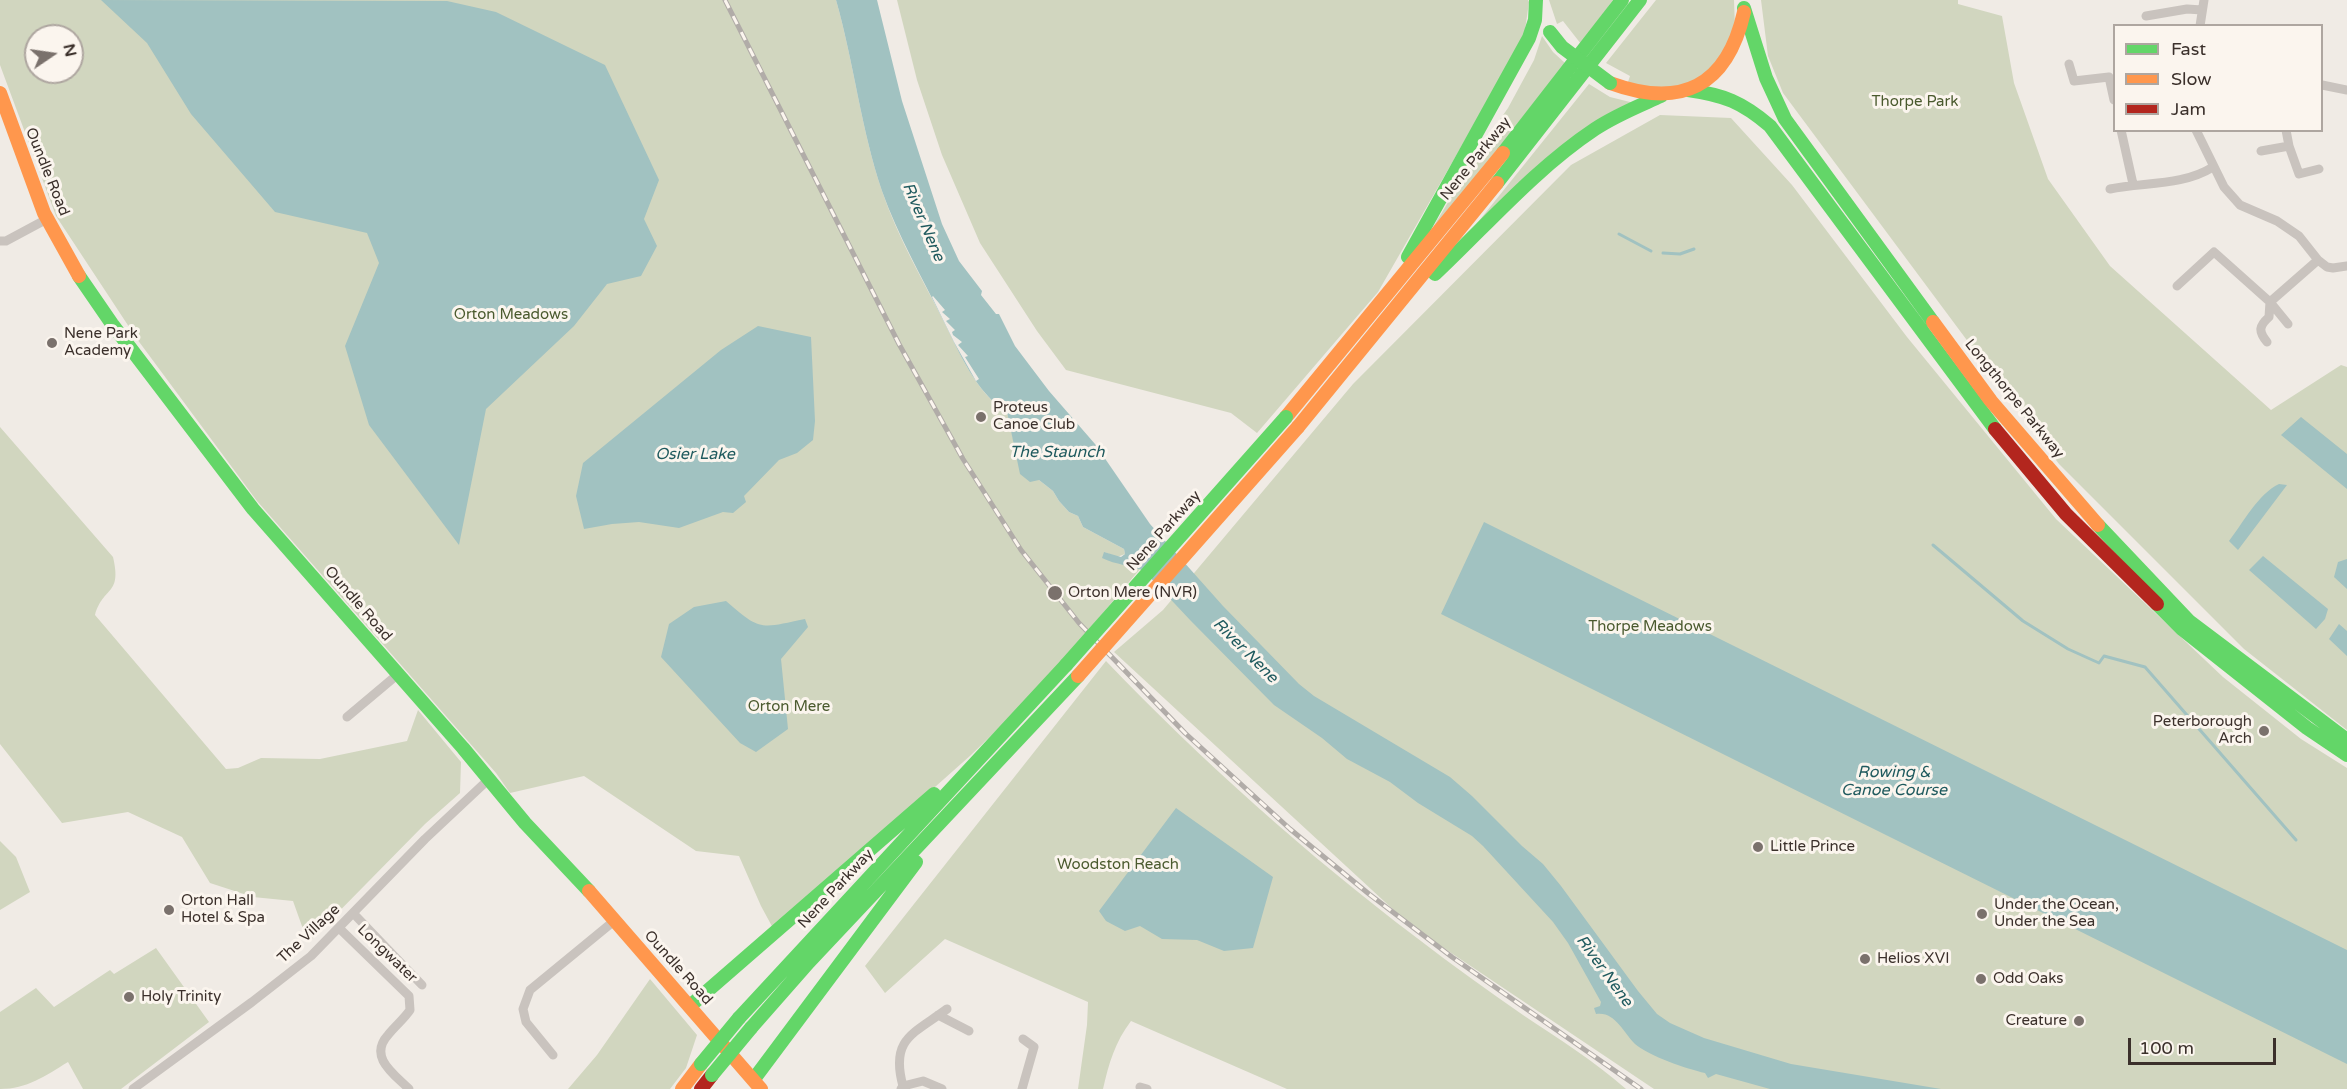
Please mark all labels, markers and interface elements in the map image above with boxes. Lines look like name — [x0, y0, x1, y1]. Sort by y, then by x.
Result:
north arrow — [24, 24, 84, 84]
legend — [2113, 24, 2323, 132]
text: Fast — [2171, 38, 2206, 60]
text: N — [58, 42, 81, 59]
text: Slow — [2171, 68, 2212, 90]
park label: Thorpe Park — [1872, 93, 1958, 111]
text: Jam — [2171, 98, 2206, 120]
street label: Nene Parkway — [1437, 114, 1515, 204]
street label: Oundle Road — [21, 125, 73, 219]
water label: River Nene — [898, 180, 948, 264]
park label: Orton Meadows — [454, 306, 568, 324]
place label: Nene Park Academy — [64, 325, 138, 360]
marker: Nene Park Academy — [45, 336, 59, 350]
street label: Longthorpe Parkway — [1960, 336, 2068, 462]
place label: Proteus Canoe Club — [993, 399, 1075, 434]
marker: Proteus Canoe Club — [974, 410, 988, 424]
water label: The Staunch — [1010, 443, 1104, 463]
water label: Osier Lake — [655, 445, 735, 465]
street label: Nene Parkway — [1123, 487, 1205, 575]
street label: Oundle Road — [320, 563, 396, 645]
marker: Orton Mere (NVR) — [1046, 584, 1064, 602]
place label: Orton Mere (NVR) — [1068, 584, 1197, 602]
water label: River Nene — [1209, 615, 1281, 687]
park label: Thorpe Meadows — [1588, 618, 1712, 636]
park label: Orton Mere — [748, 698, 830, 716]
place label: Peterborough Arch — [2153, 713, 2252, 748]
marker: Peterborough Arch — [2257, 724, 2271, 738]
water label: Rowing & Canoe Course — [1841, 763, 1947, 801]
place label: Little Prince — [1770, 838, 1855, 856]
marker: Little Prince — [1751, 840, 1765, 854]
street label: Nene Parkway — [795, 846, 877, 932]
park label: Woodston Reach — [1057, 856, 1179, 874]
place label: Orton Hall Hotel & Spa — [181, 892, 265, 927]
place label: Under the Ocean, Under the Sea — [1994, 896, 2119, 931]
street label: The Village — [274, 901, 344, 967]
marker: Orton Hall Hotel & Spa — [162, 903, 176, 917]
marker: Under the Ocean, Under the Sea — [1975, 907, 1989, 921]
street label: Longwater — [353, 921, 421, 987]
street label: Oundle Road — [640, 927, 716, 1009]
water label: River Nene — [1572, 932, 1636, 1010]
place label: Helios XVI — [1877, 950, 1950, 968]
marker: Helios XVI — [1858, 952, 1872, 966]
place label: Odd Oaks — [1993, 970, 2063, 988]
marker: Odd Oaks — [1974, 972, 1988, 986]
place label: Holy Trinity — [141, 988, 221, 1006]
marker: Holy Trinity — [122, 990, 136, 1004]
place label: Creature — [2006, 1012, 2067, 1030]
marker: Creature — [2072, 1014, 2086, 1028]
scale bar — [2131, 1026, 2280, 1064]
text: 100 m — [2139, 1037, 2194, 1059]

